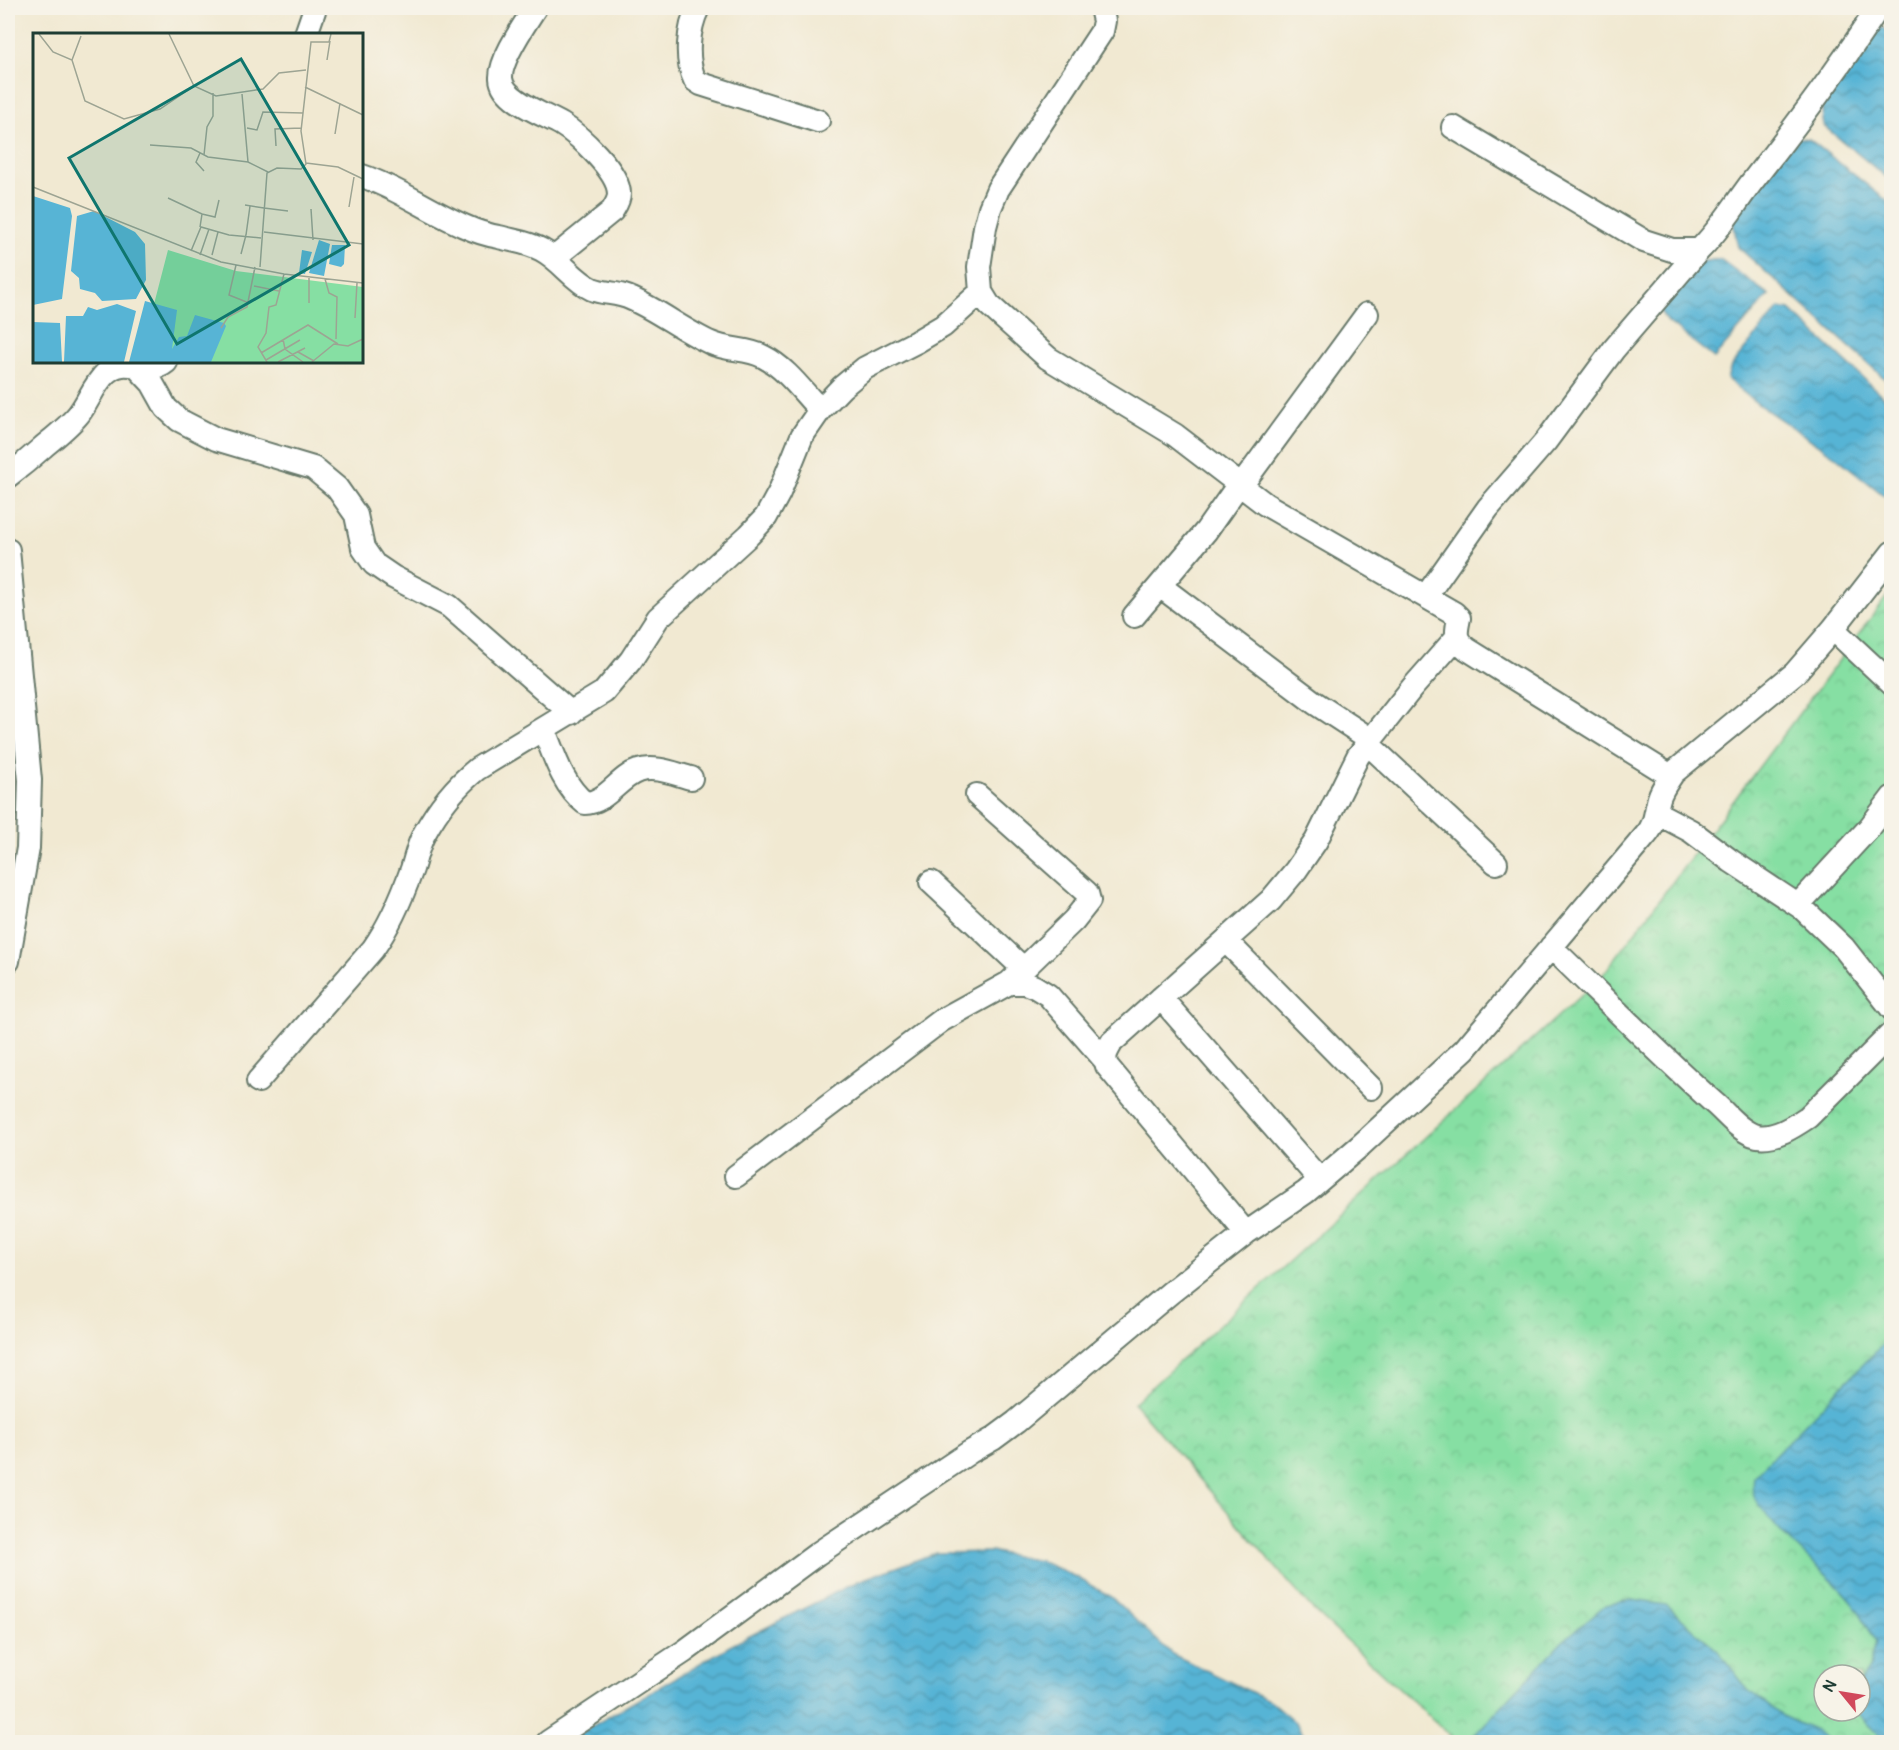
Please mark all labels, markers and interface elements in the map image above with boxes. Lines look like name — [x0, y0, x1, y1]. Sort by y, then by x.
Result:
inset map — [33, 33, 363, 363]
north arrow — [1812, 1663, 1872, 1723]
text: N — [1819, 1676, 1841, 1696]

